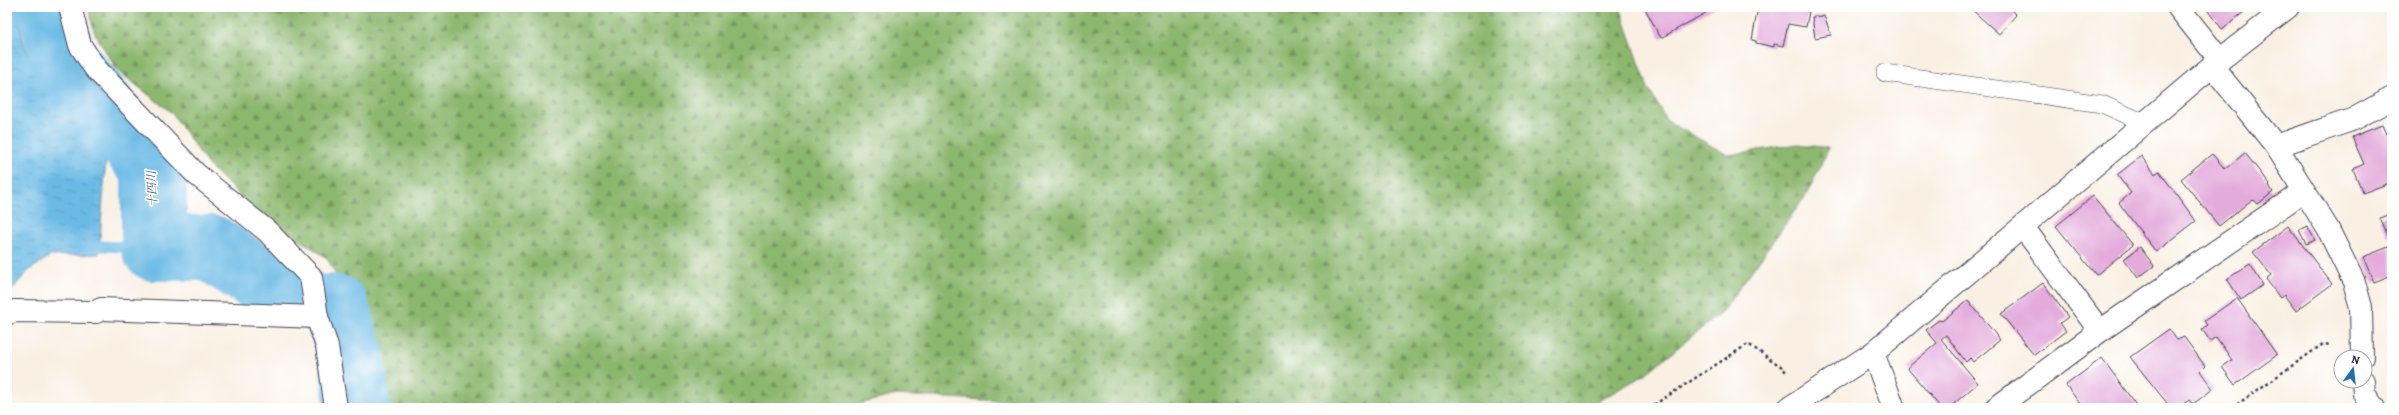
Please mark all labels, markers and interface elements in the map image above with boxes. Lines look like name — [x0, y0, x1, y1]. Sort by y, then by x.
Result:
water label: 十四川 — [143, 169, 161, 207]
north arrow — [2333, 349, 2373, 389]
text: N — [2350, 352, 2361, 368]

